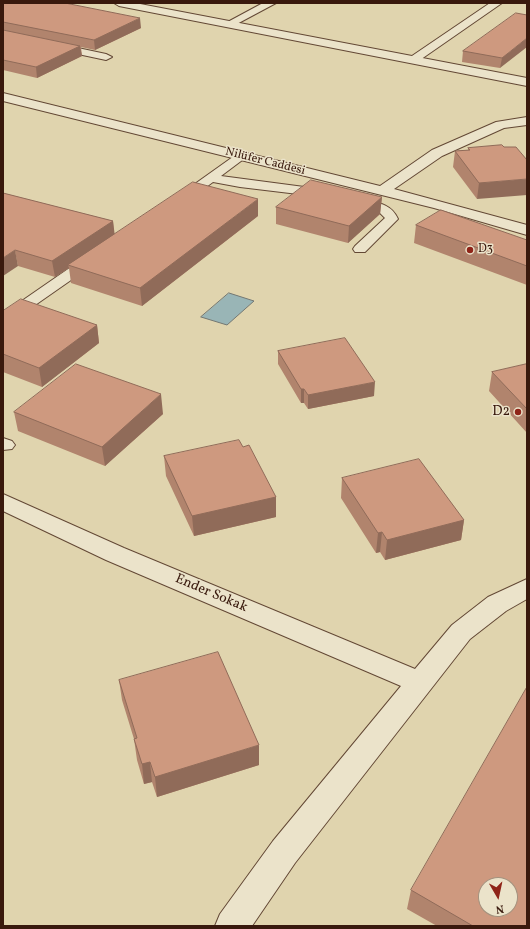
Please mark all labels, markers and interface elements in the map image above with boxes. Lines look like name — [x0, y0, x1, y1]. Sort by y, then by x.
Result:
street label: Nilüfer Caddesi — [224, 145, 306, 179]
place label: D3 — [478, 243, 493, 257]
marker: D3 — [465, 245, 475, 255]
place label: D2 — [492, 404, 510, 420]
marker: D2 — [513, 407, 523, 417]
street label: Ender Sokak — [172, 571, 250, 617]
north arrow — [478, 877, 518, 917]
text: N — [495, 900, 505, 916]

